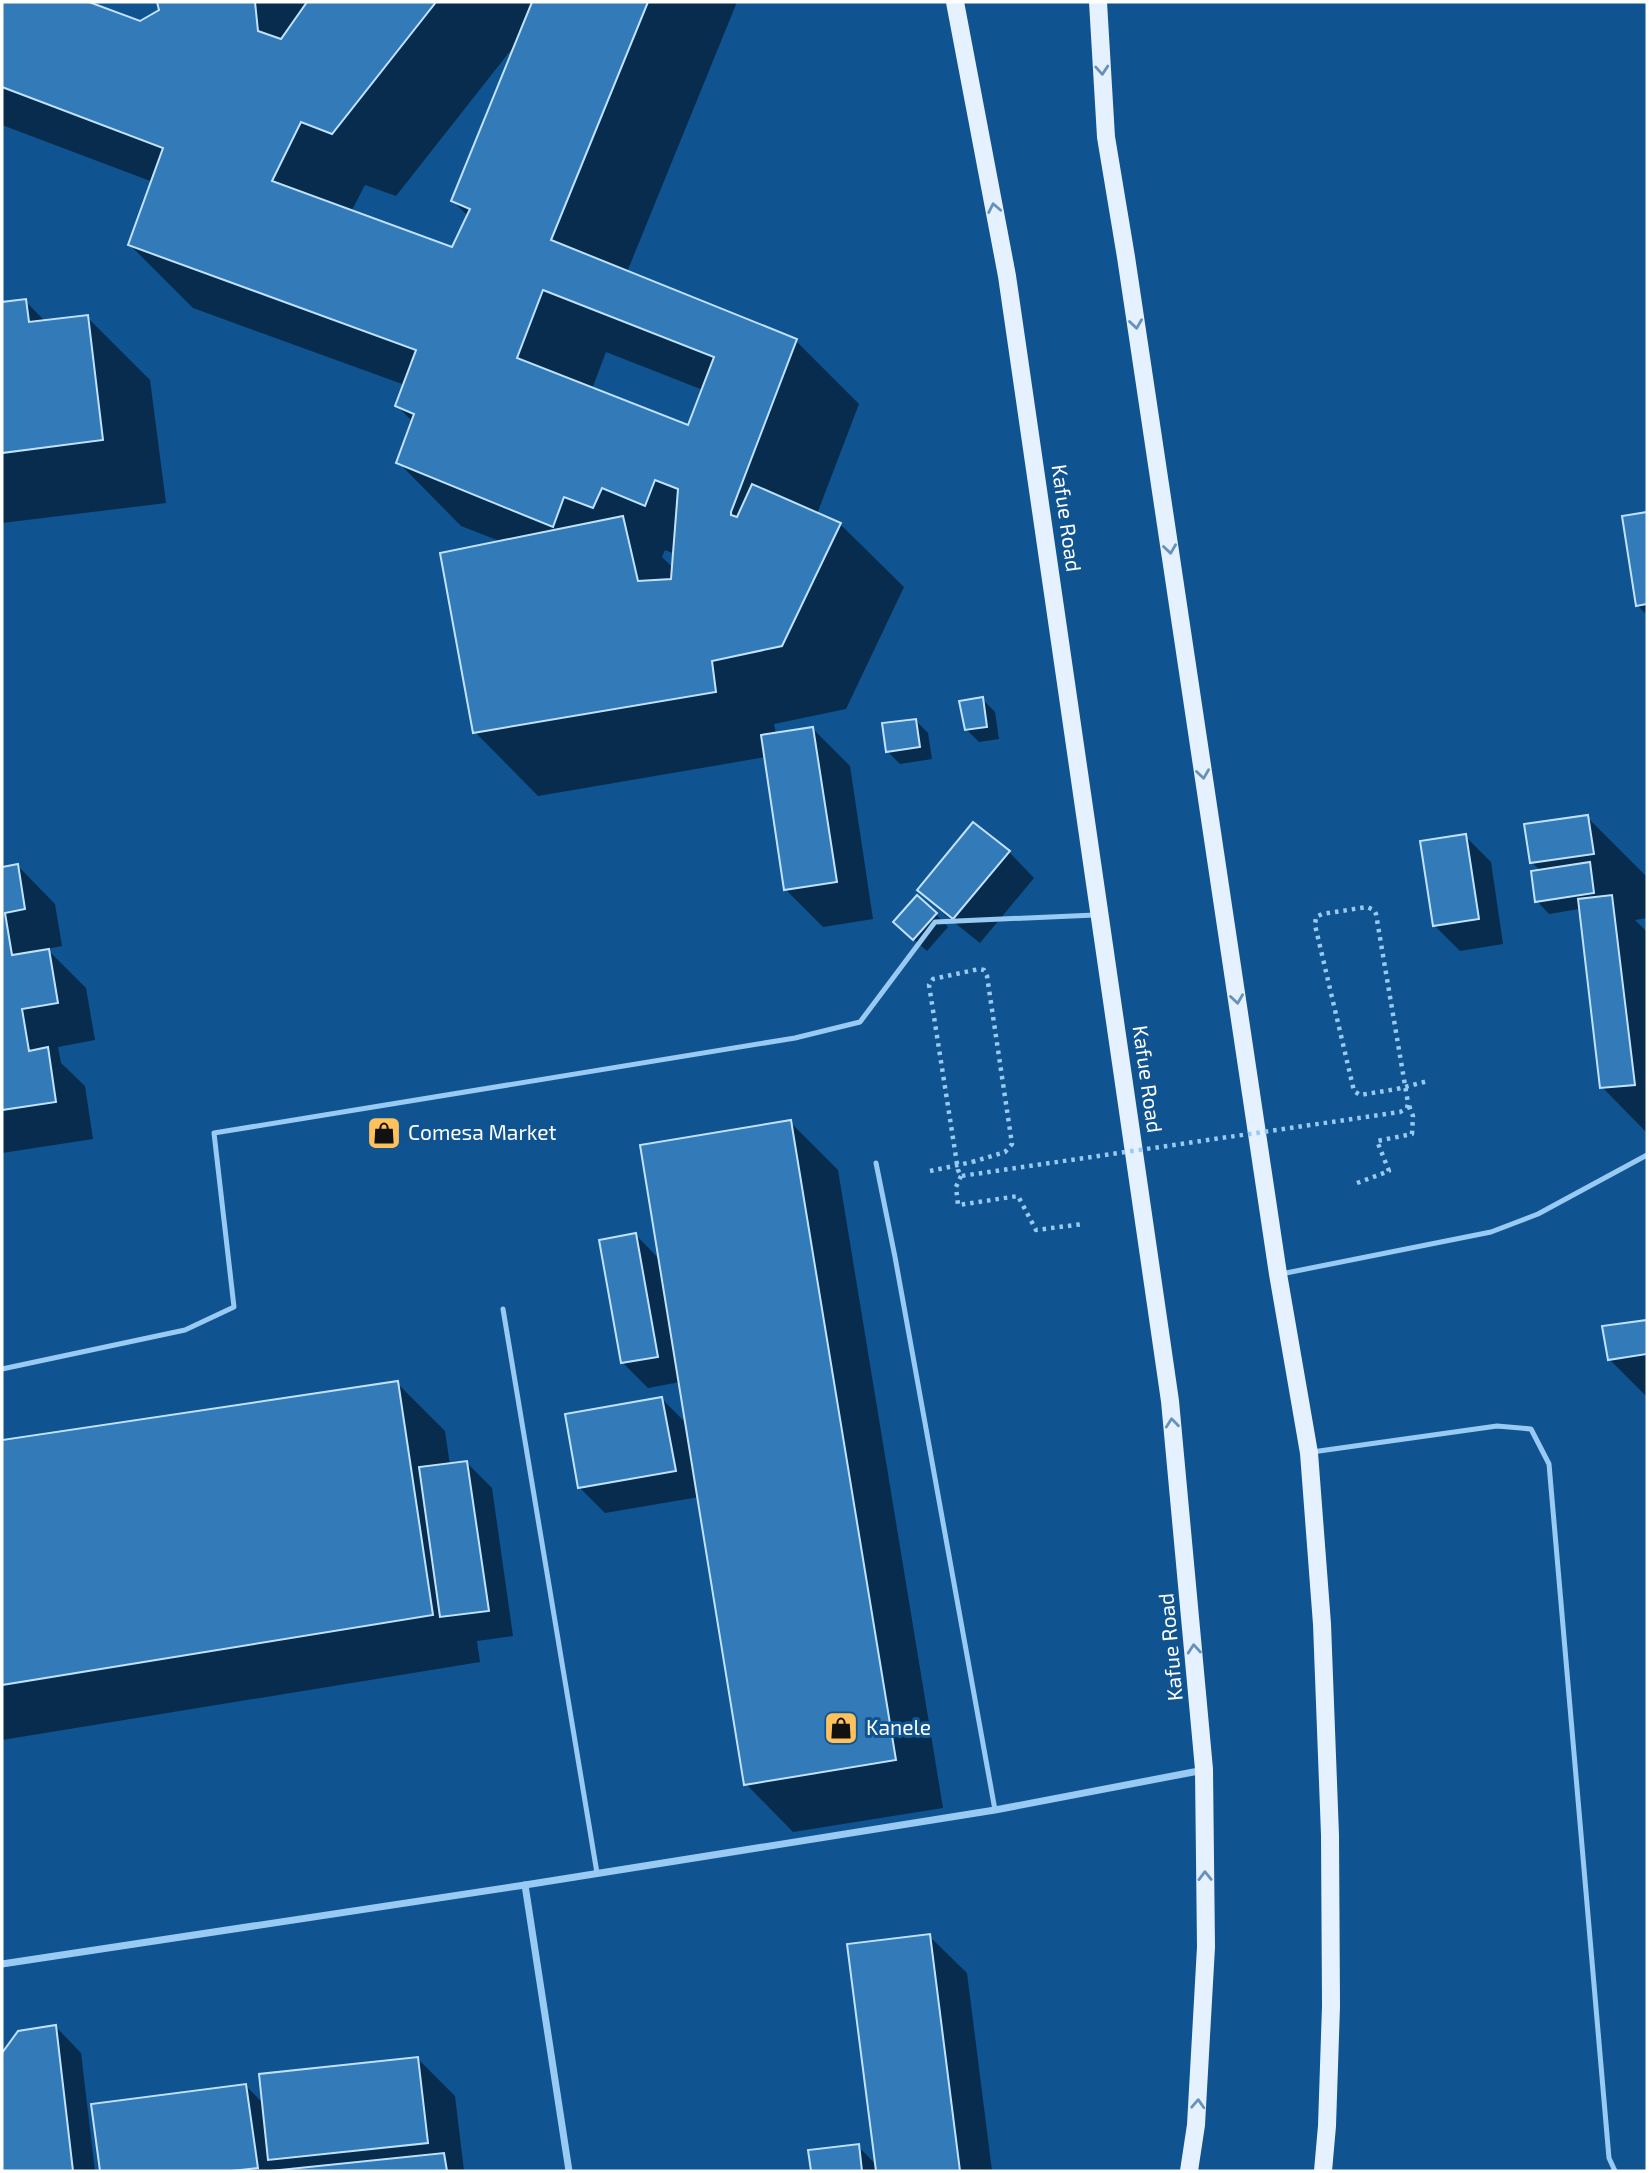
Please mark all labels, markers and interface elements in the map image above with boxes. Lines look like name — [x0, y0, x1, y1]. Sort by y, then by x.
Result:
one-way arrow — [1094, 65, 1109, 76]
one-way arrow — [988, 203, 1003, 215]
one-way arrow — [1128, 318, 1143, 330]
street label: Kafue Road — [1048, 462, 1087, 573]
one-way arrow — [1162, 543, 1177, 555]
one-way arrow — [1196, 768, 1211, 780]
one-way arrow — [1229, 993, 1244, 1005]
street label: Kafue Road — [1129, 1023, 1168, 1134]
shop icon: Comesa Market — [365, 1114, 403, 1152]
place label: Comesa Market — [408, 1119, 556, 1144]
one-way arrow — [1165, 1417, 1180, 1429]
street label: Kafue Road — [1152, 1592, 1187, 1702]
one-way arrow — [1187, 1643, 1202, 1654]
shop icon: Kanele — [822, 1709, 860, 1747]
place label: Kanele — [866, 1714, 931, 1739]
one-way arrow — [1197, 1871, 1213, 1881]
one-way arrow — [1190, 2098, 1205, 2109]

